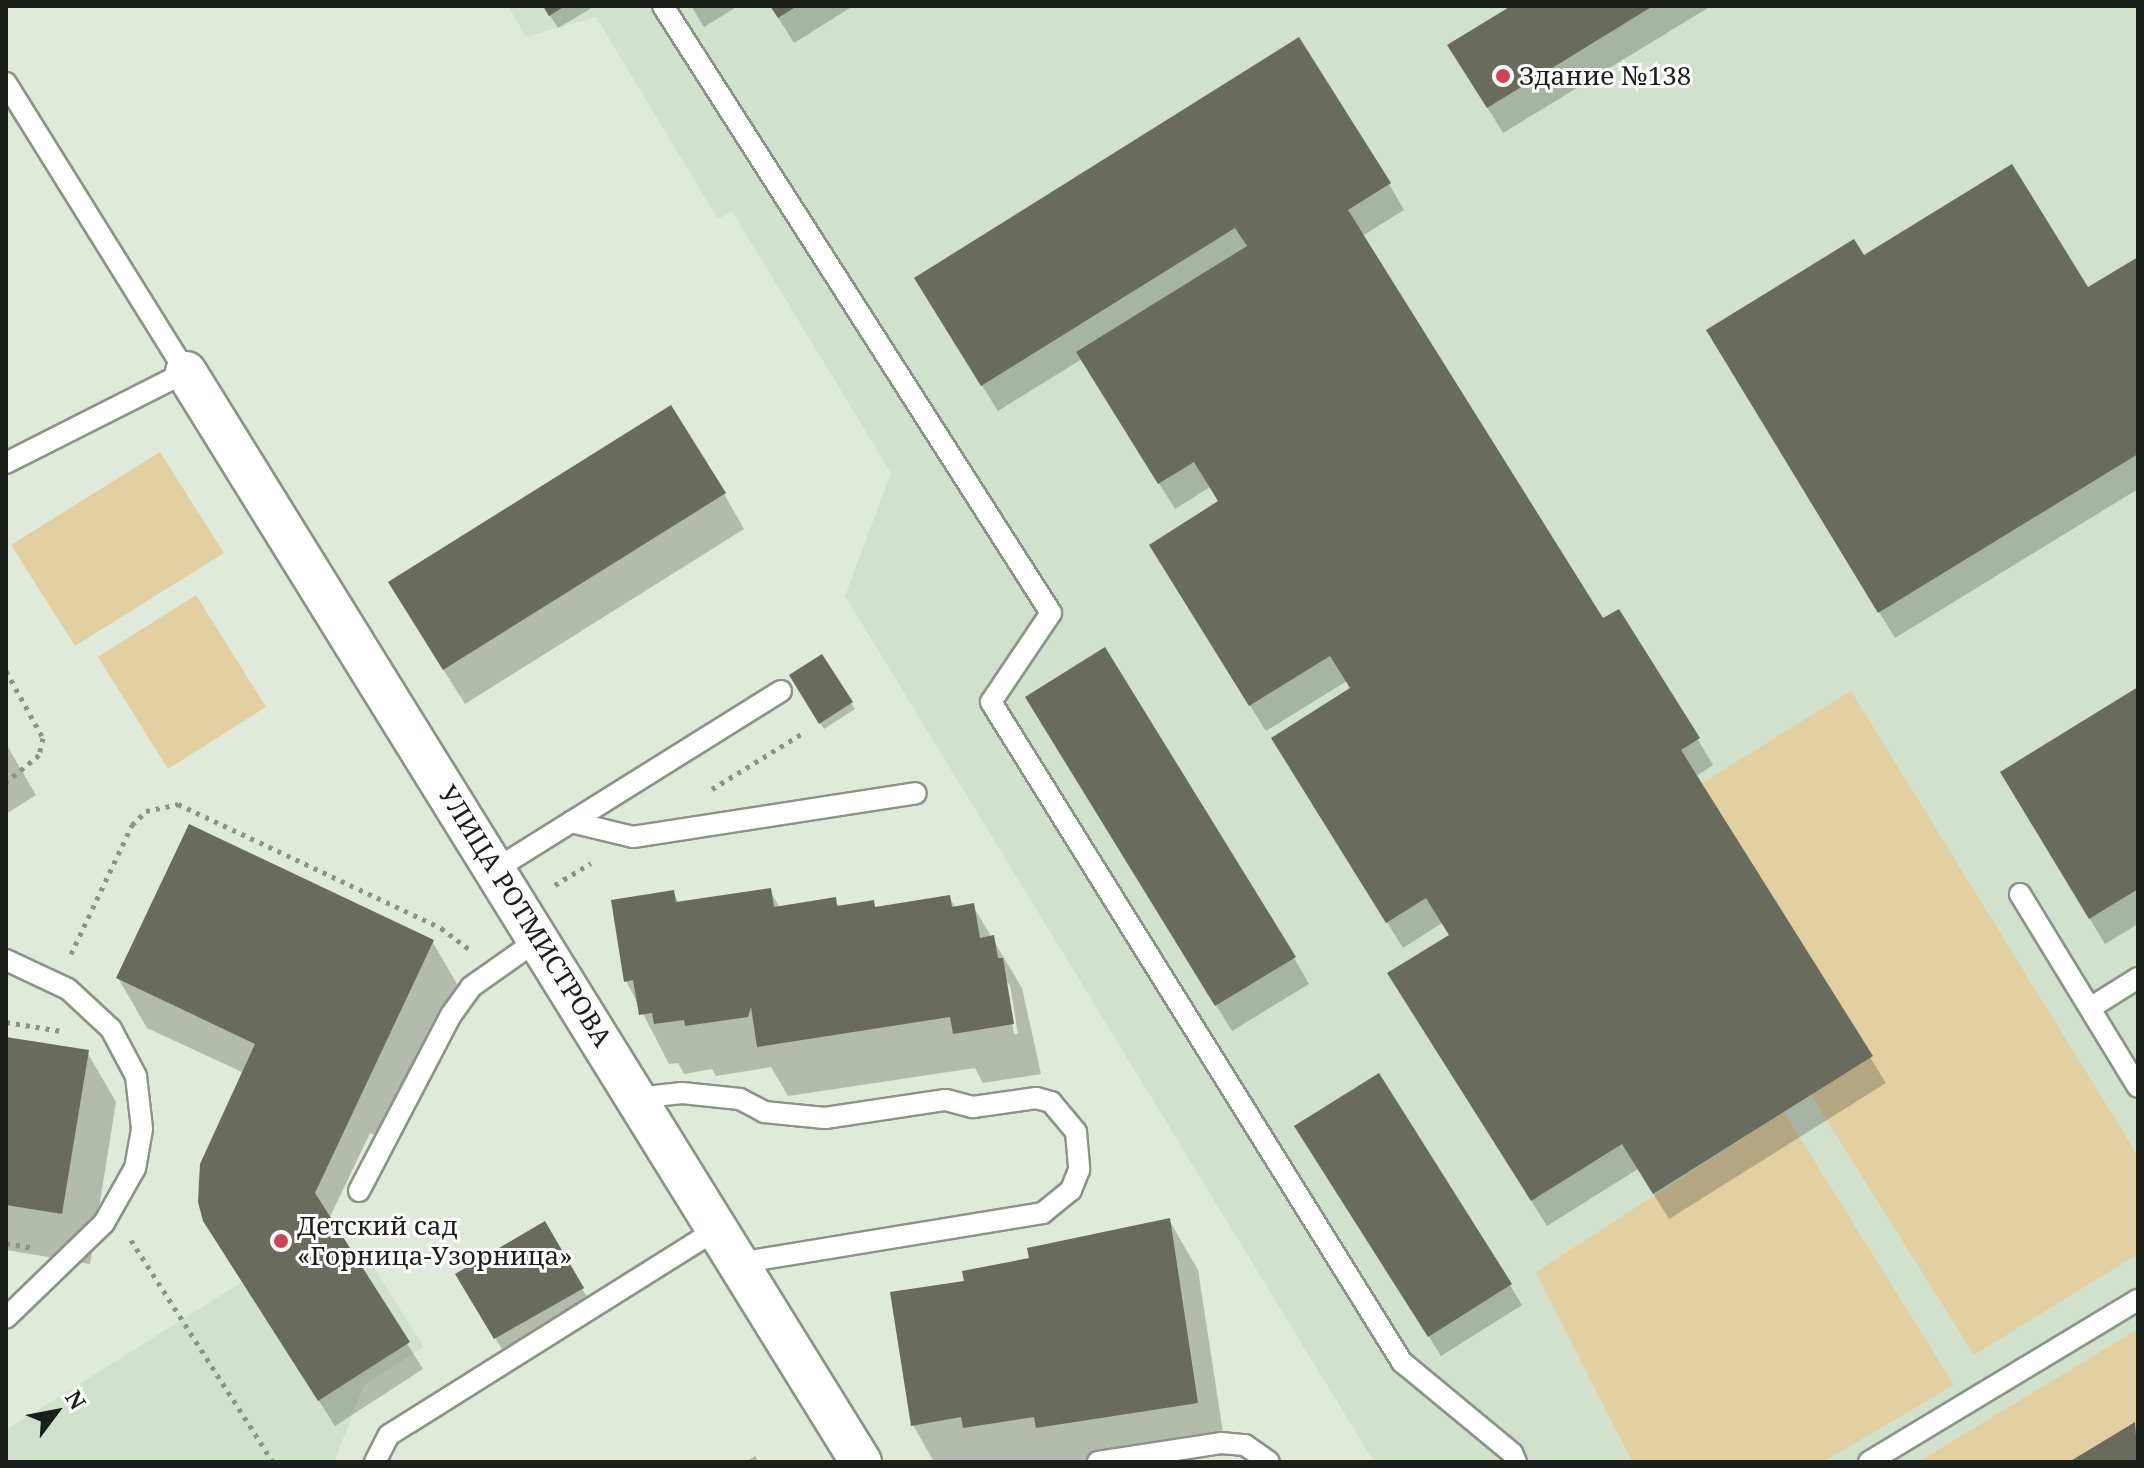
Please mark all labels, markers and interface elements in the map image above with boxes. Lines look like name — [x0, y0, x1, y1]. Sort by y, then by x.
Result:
place label: Здание №138 — [1519, 60, 1691, 92]
marker: Здание №138 — [1494, 67, 1512, 85]
street label: УЛИЦА РОТМИСТРОВА — [432, 780, 618, 1052]
place label: Детский сад «Горница-Узорница» — [297, 1210, 573, 1272]
marker: Детский сад «Горница-Узорница» — [272, 1232, 290, 1250]
north arrow — [16, 1372, 96, 1452]
text: N — [59, 1384, 94, 1415]

